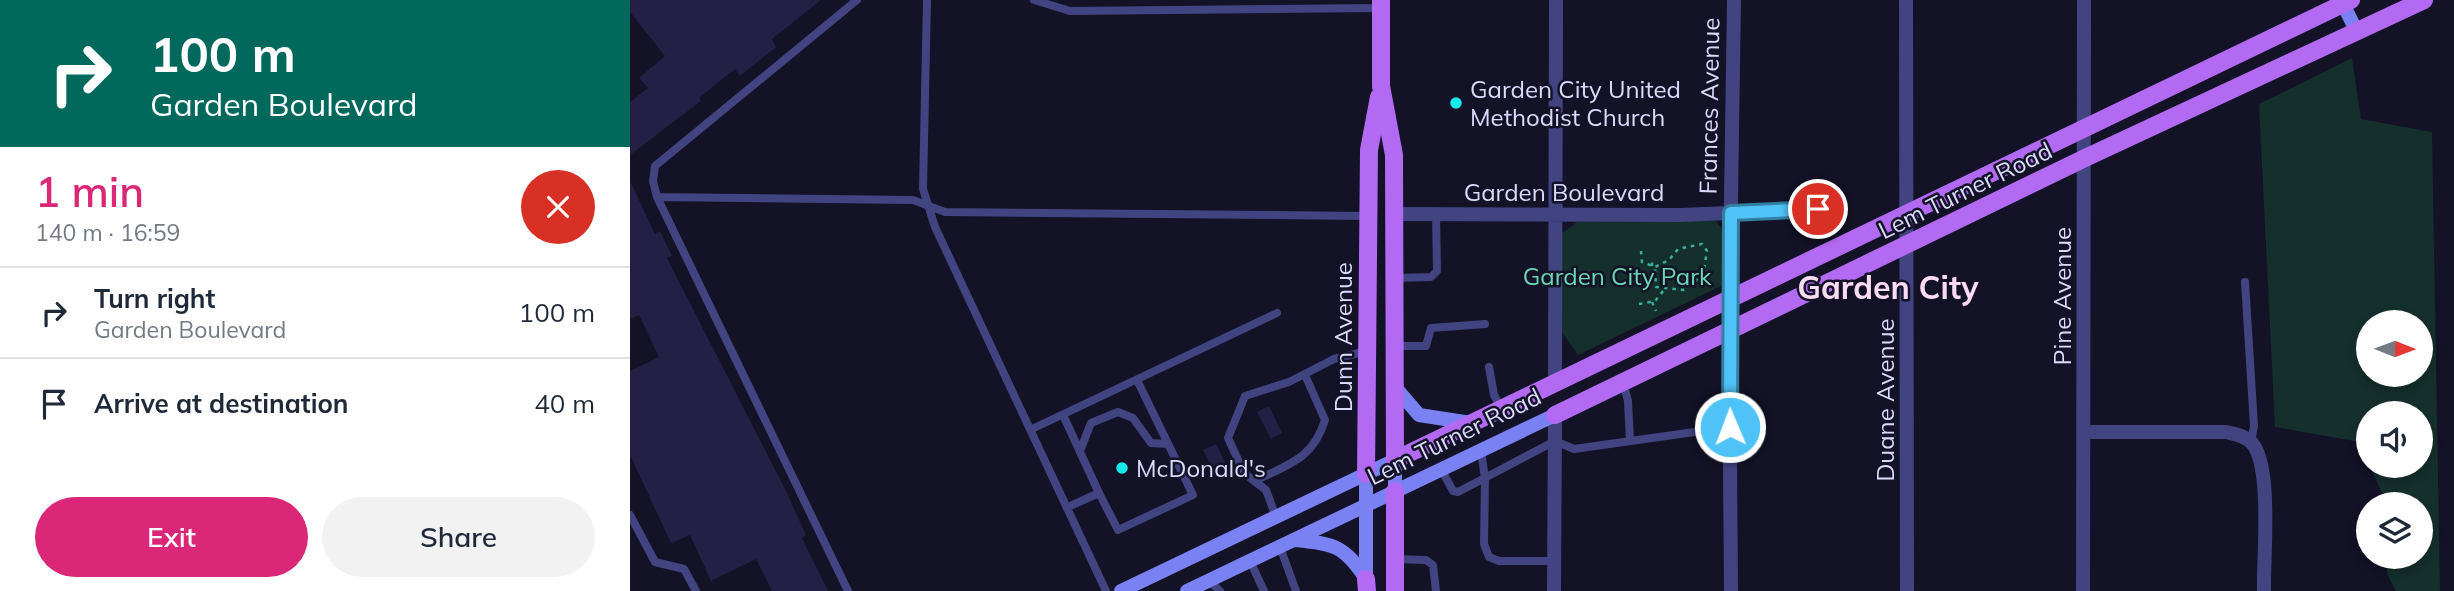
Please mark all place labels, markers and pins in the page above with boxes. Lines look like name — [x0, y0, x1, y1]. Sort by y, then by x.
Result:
place label: Garden City United Methodist Church — [1470, 74, 1681, 132]
marker: Garden City United Methodist Church — [1448, 95, 1464, 111]
pin — [1788, 179, 1848, 239]
place label: McDonald's — [1136, 453, 1266, 483]
marker: McDonald's — [1114, 460, 1130, 476]

